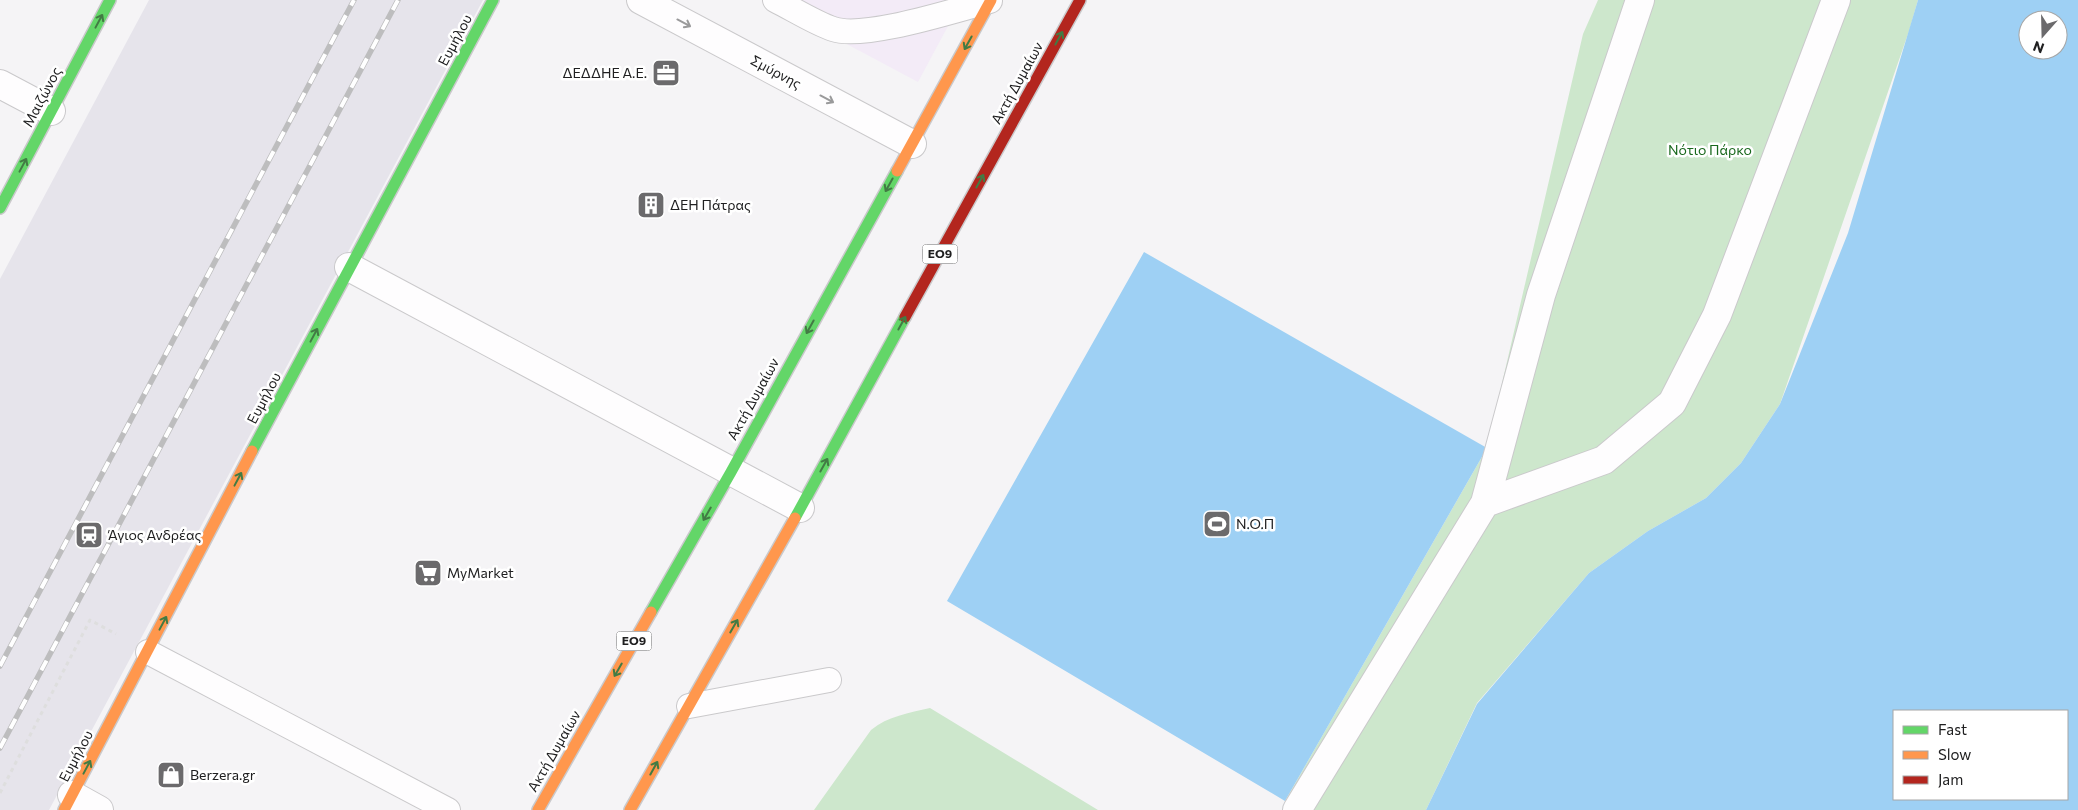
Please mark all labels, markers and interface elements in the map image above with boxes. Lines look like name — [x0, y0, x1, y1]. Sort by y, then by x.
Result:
north arrow — [2018, 10, 2068, 60]
street label: Ευμήλου — [434, 11, 475, 68]
one-way arrow — [94, 14, 104, 29]
one-way arrow — [676, 18, 691, 28]
one-way arrow — [1054, 32, 1064, 46]
one-way arrow — [962, 35, 972, 49]
text: N — [2031, 38, 2046, 57]
street label: Ακτή Δυμαίων — [987, 39, 1046, 127]
street label: Σμύρνης — [748, 51, 805, 92]
office icon: ΔΕΔΔΗΕ Α.Ε. — [651, 58, 681, 88]
street label: Μαιζώνος — [19, 64, 64, 130]
place label: ΔΕΔΔΗΕ Α.Ε. — [562, 64, 647, 81]
one-way arrow — [820, 94, 835, 104]
park label: Νότιο Πάρκο — [1668, 141, 1752, 158]
one-way arrow — [18, 157, 28, 172]
one-way arrow — [975, 173, 985, 188]
one-way arrow — [884, 177, 893, 192]
building icon: ΔΕΗ Πάτρας — [636, 190, 666, 220]
place label: ΔΕΗ Πάτρας — [670, 196, 751, 213]
road number: ΕΟ9 — [922, 244, 958, 264]
one-way arrow — [898, 316, 907, 331]
one-way arrow — [805, 319, 814, 334]
one-way arrow — [309, 328, 319, 343]
street label: Ακτή Δυμαίων — [723, 355, 782, 443]
street label: Ευμήλου — [243, 369, 284, 426]
one-way arrow — [819, 459, 829, 473]
one-way arrow — [233, 472, 243, 487]
one-way arrow — [701, 506, 711, 521]
sports icon: Ν.Ο.Π — [1202, 509, 1232, 539]
place label: Ν.Ο.Π — [1236, 515, 1274, 532]
station icon: Άγιος Ανδρέας — [74, 520, 104, 550]
place label: Άγιος Ανδρέας — [107, 526, 202, 543]
supermarket icon: MyMarket — [413, 558, 443, 588]
place label: MyMarket — [447, 564, 514, 581]
one-way arrow — [158, 616, 168, 631]
one-way arrow — [729, 620, 739, 634]
road number: ΕΟ9 — [616, 631, 652, 650]
one-way arrow — [612, 663, 622, 677]
street label: Ακτή Δυμαίων — [523, 707, 584, 794]
legend — [1893, 710, 2068, 800]
text: Fast — [1938, 720, 1967, 738]
street label: Ευμήλου — [55, 727, 96, 784]
text: Slow — [1938, 745, 1971, 763]
one-way arrow — [83, 760, 92, 775]
shop icon: Berzera.gr — [156, 760, 186, 790]
one-way arrow — [649, 761, 659, 775]
place label: Berzera.gr — [190, 766, 256, 783]
text: Jam — [1938, 770, 1963, 788]

